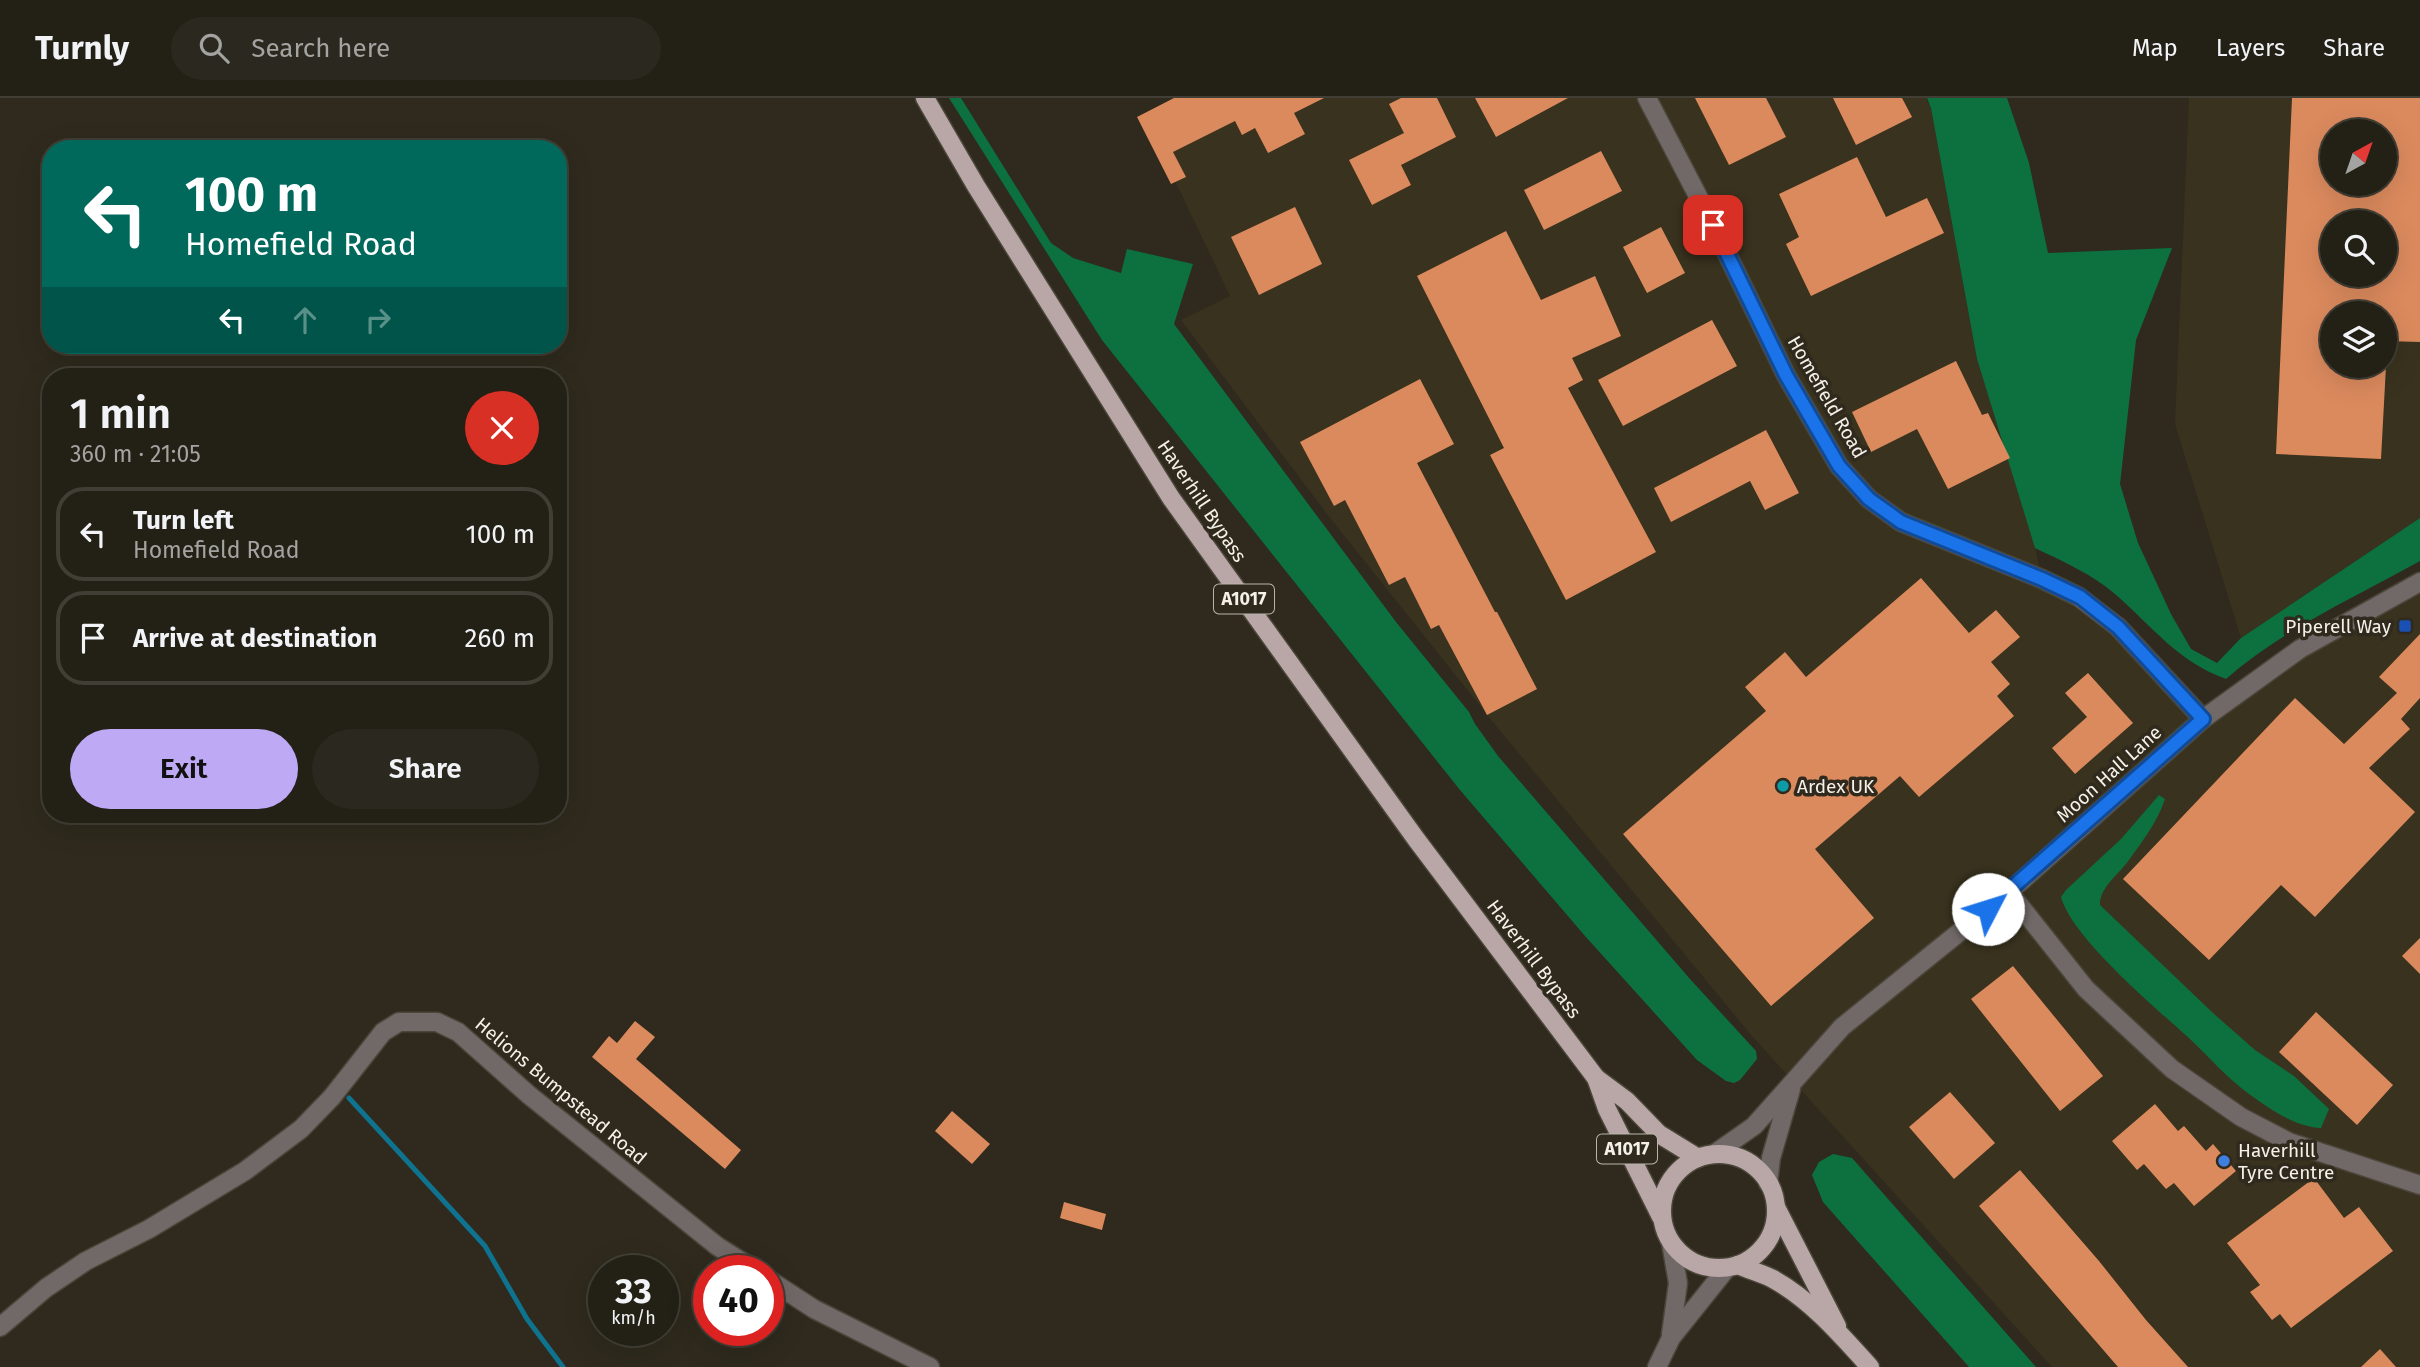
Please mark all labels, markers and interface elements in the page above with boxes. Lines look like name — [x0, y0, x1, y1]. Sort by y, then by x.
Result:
search box — [171, 17, 661, 80]
text: Turnly — [35, 28, 129, 68]
icon: search — [195, 29, 233, 67]
text: Search here — [251, 33, 390, 64]
text: Map — [2132, 34, 2178, 62]
text: Layers — [2216, 34, 2285, 62]
text: Share — [2323, 34, 2385, 62]
north arrow — [2320, 119, 2398, 196]
map controls — [2320, 119, 2397, 378]
text: 100 m — [185, 165, 318, 224]
icon: left — [70, 168, 161, 259]
pin — [1683, 195, 1743, 255]
icon: arrive — [1694, 206, 1732, 244]
button: search — [2320, 210, 2397, 287]
text: Homefield Road — [185, 225, 417, 263]
icon: left — [213, 301, 251, 339]
icon: ahead — [286, 301, 324, 339]
icon: right — [359, 301, 397, 339]
button: layers — [2320, 301, 2397, 378]
street label: Homefield Road — [1783, 332, 1871, 462]
text: 1 min — [70, 389, 171, 439]
button: close — [465, 391, 539, 465]
street label: Haverhill Bypass — [1153, 436, 1251, 567]
text: 360 m · 21:05 — [70, 440, 201, 468]
text: Turn left — [133, 505, 234, 536]
icon: left — [74, 515, 112, 553]
text: 100 m — [466, 519, 535, 550]
text: Homefield Road — [133, 536, 300, 564]
road number: A1017 — [1214, 584, 1274, 614]
place label: Piperell Way — [2285, 615, 2392, 638]
marker: Piperell Way — [2397, 618, 2413, 634]
icon: arrive — [74, 619, 112, 657]
text: Arrive at destination — [133, 623, 377, 654]
text: 260 m — [465, 623, 535, 654]
street label: Moon Hall Lane — [2052, 721, 2166, 827]
button: Exit — [70, 729, 298, 809]
button: Share — [312, 729, 539, 809]
place label: Ardex UK — [1797, 775, 1875, 798]
marker: Ardex UK — [1775, 778, 1791, 794]
position arrow — [1951, 872, 2025, 946]
street label: Haverhill Bypass — [1482, 895, 1586, 1023]
street label: Helions Bumpstead Road — [471, 1013, 651, 1169]
road number: A1017 — [1597, 1134, 1657, 1164]
place label: Haverhill Tyre Centre — [2238, 1139, 2334, 1184]
marker: Haverhill Tyre Centre — [2216, 1153, 2232, 1169]
speed limit sign: 40 — [693, 1255, 784, 1346]
text: 33 — [615, 1270, 652, 1312]
text: km/h — [611, 1307, 656, 1329]

